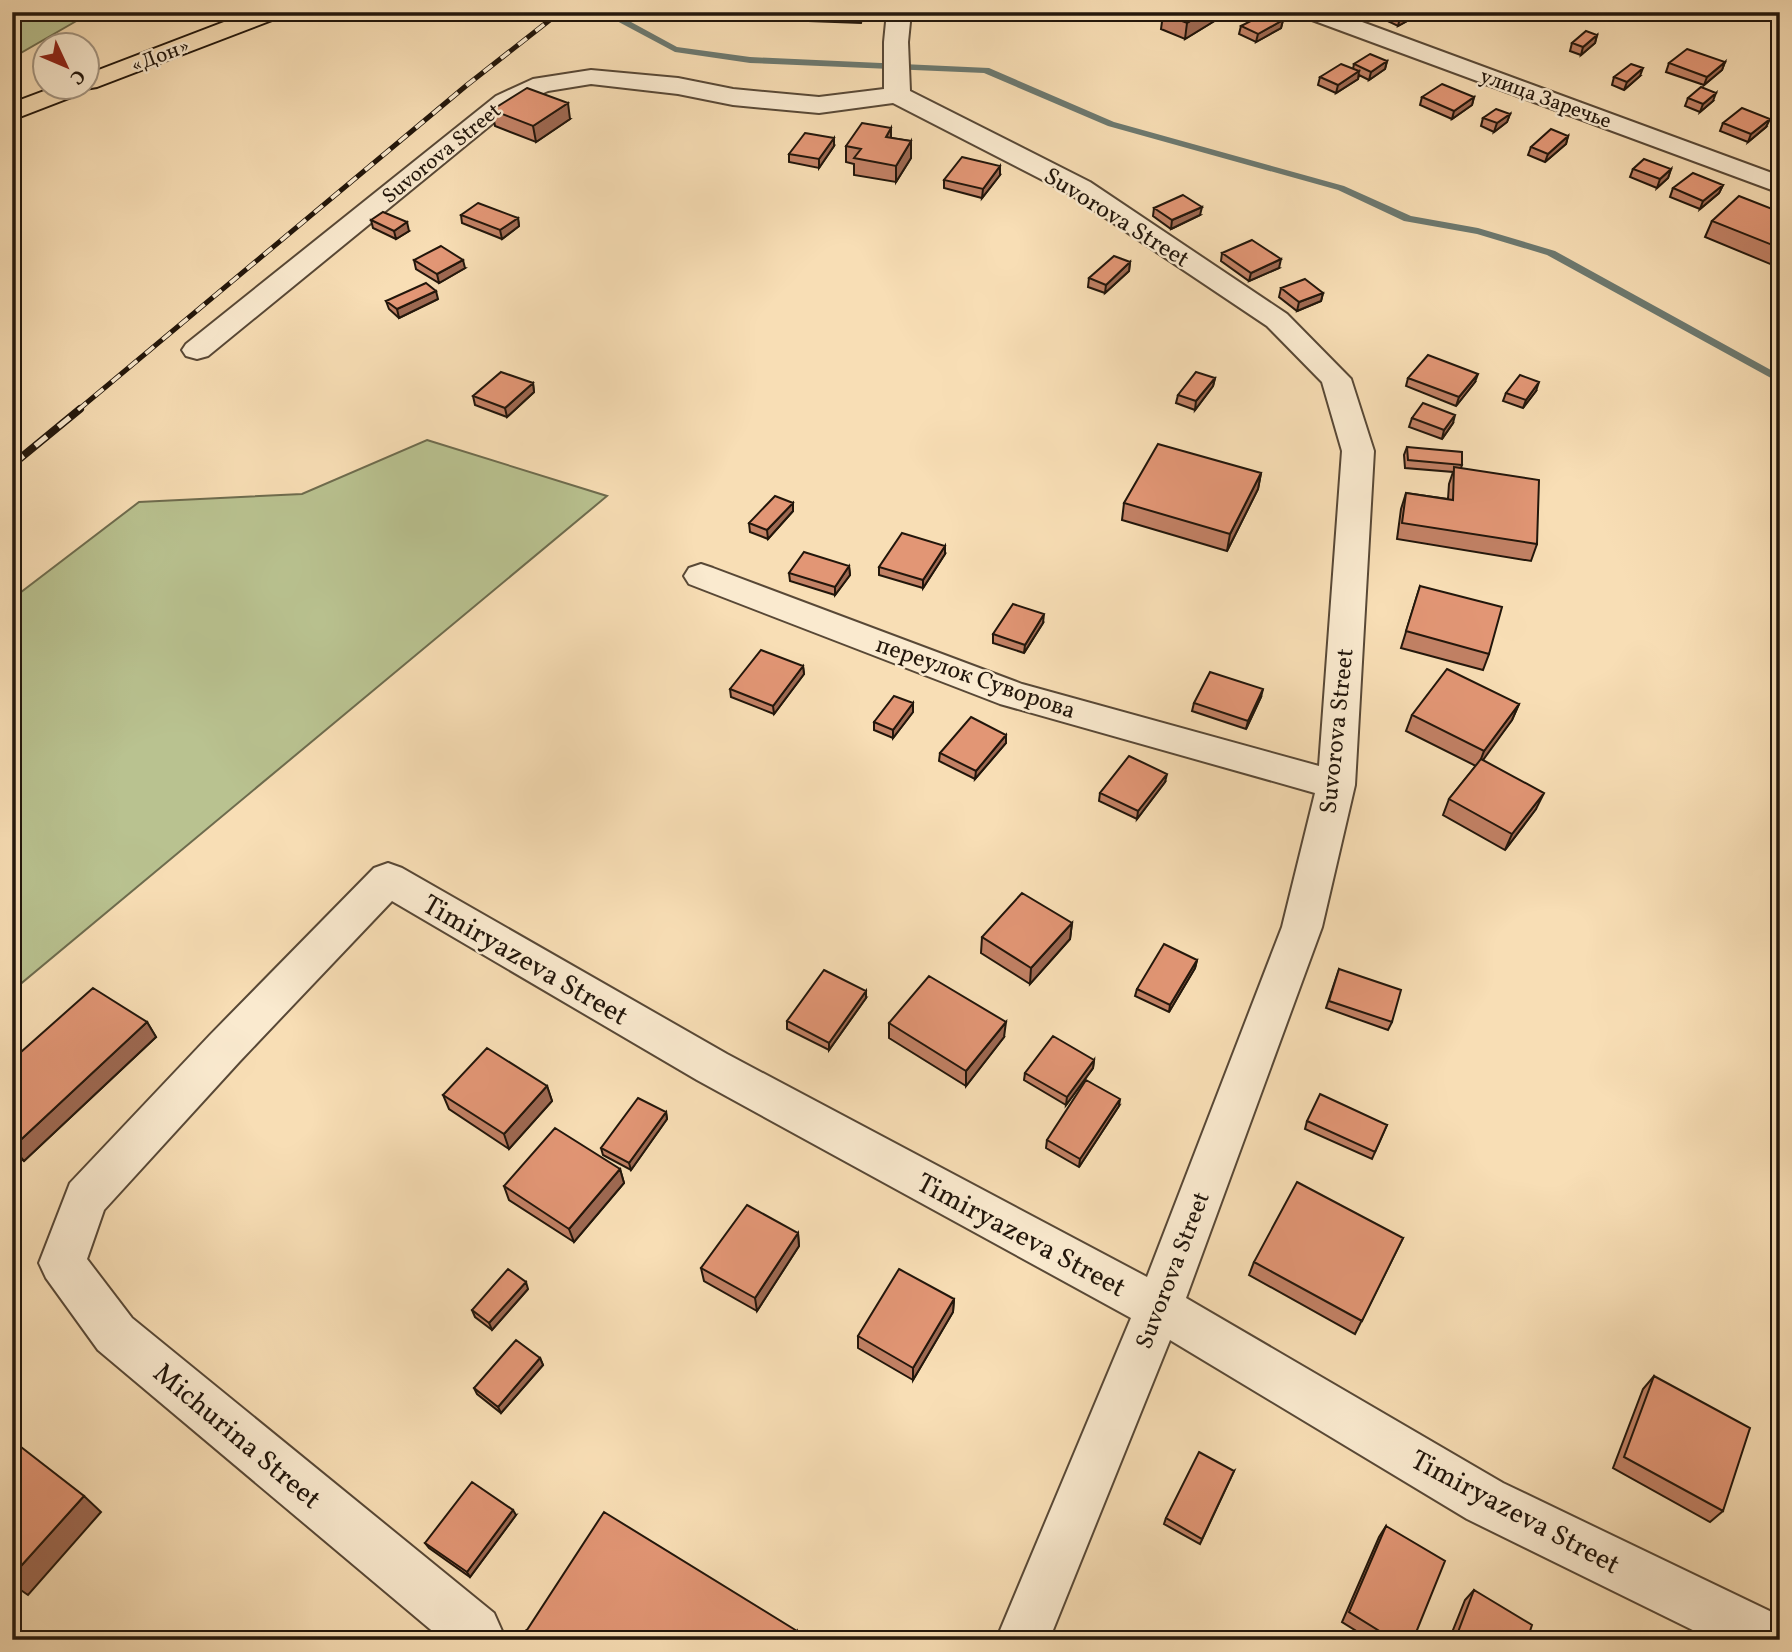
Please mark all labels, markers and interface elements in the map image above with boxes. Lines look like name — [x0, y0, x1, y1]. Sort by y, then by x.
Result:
north arrow — [32, 32, 102, 102]
street label: «Дон» — [127, 32, 194, 81]
street label: улица Заречье — [1476, 62, 1615, 137]
text: С — [63, 63, 90, 90]
street label: Suvorova Street — [376, 97, 508, 211]
street label: Suvorova Street — [1036, 160, 1195, 277]
street label: переулок Суворова — [871, 629, 1080, 729]
street label: Suvorova Street — [1312, 647, 1364, 816]
street label: Timiryazeva Street — [414, 886, 635, 1036]
street label: Timiryazeva Street — [909, 1164, 1132, 1308]
street label: Suvorova Street — [1128, 1187, 1220, 1354]
street label: Michurina Street — [144, 1355, 329, 1519]
street label: Timiryazeva Street — [1403, 1441, 1626, 1585]

